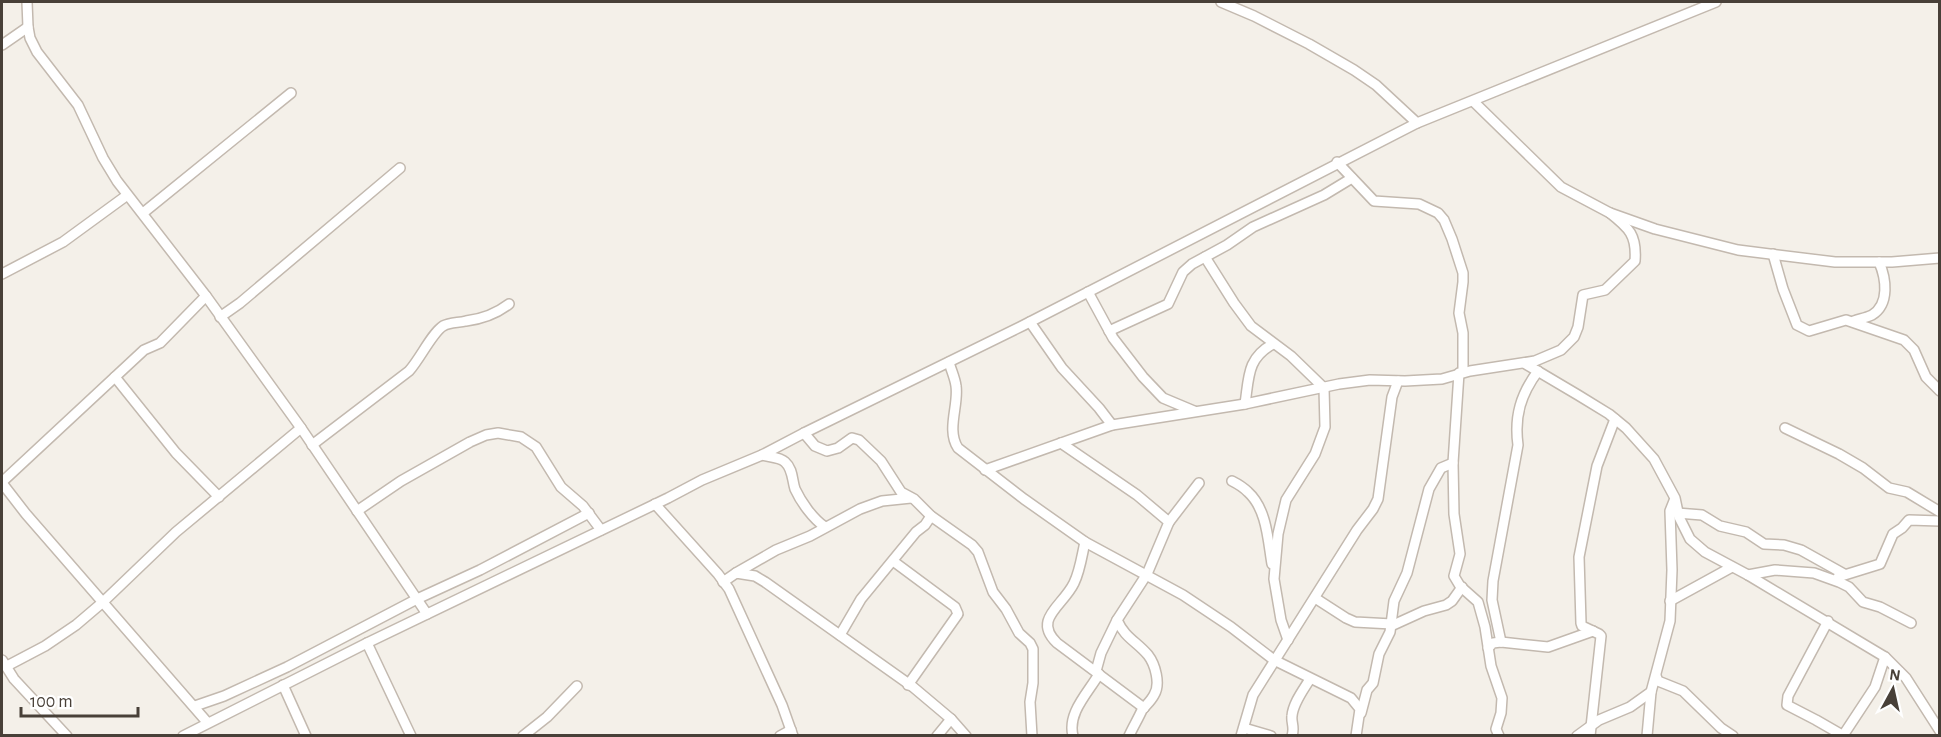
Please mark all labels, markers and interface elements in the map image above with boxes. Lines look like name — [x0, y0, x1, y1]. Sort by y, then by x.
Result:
north arrow — [1863, 659, 1923, 719]
text: N — [1888, 666, 1902, 684]
scale bar — [21, 680, 138, 718]
text: 100 m — [30, 693, 73, 711]

